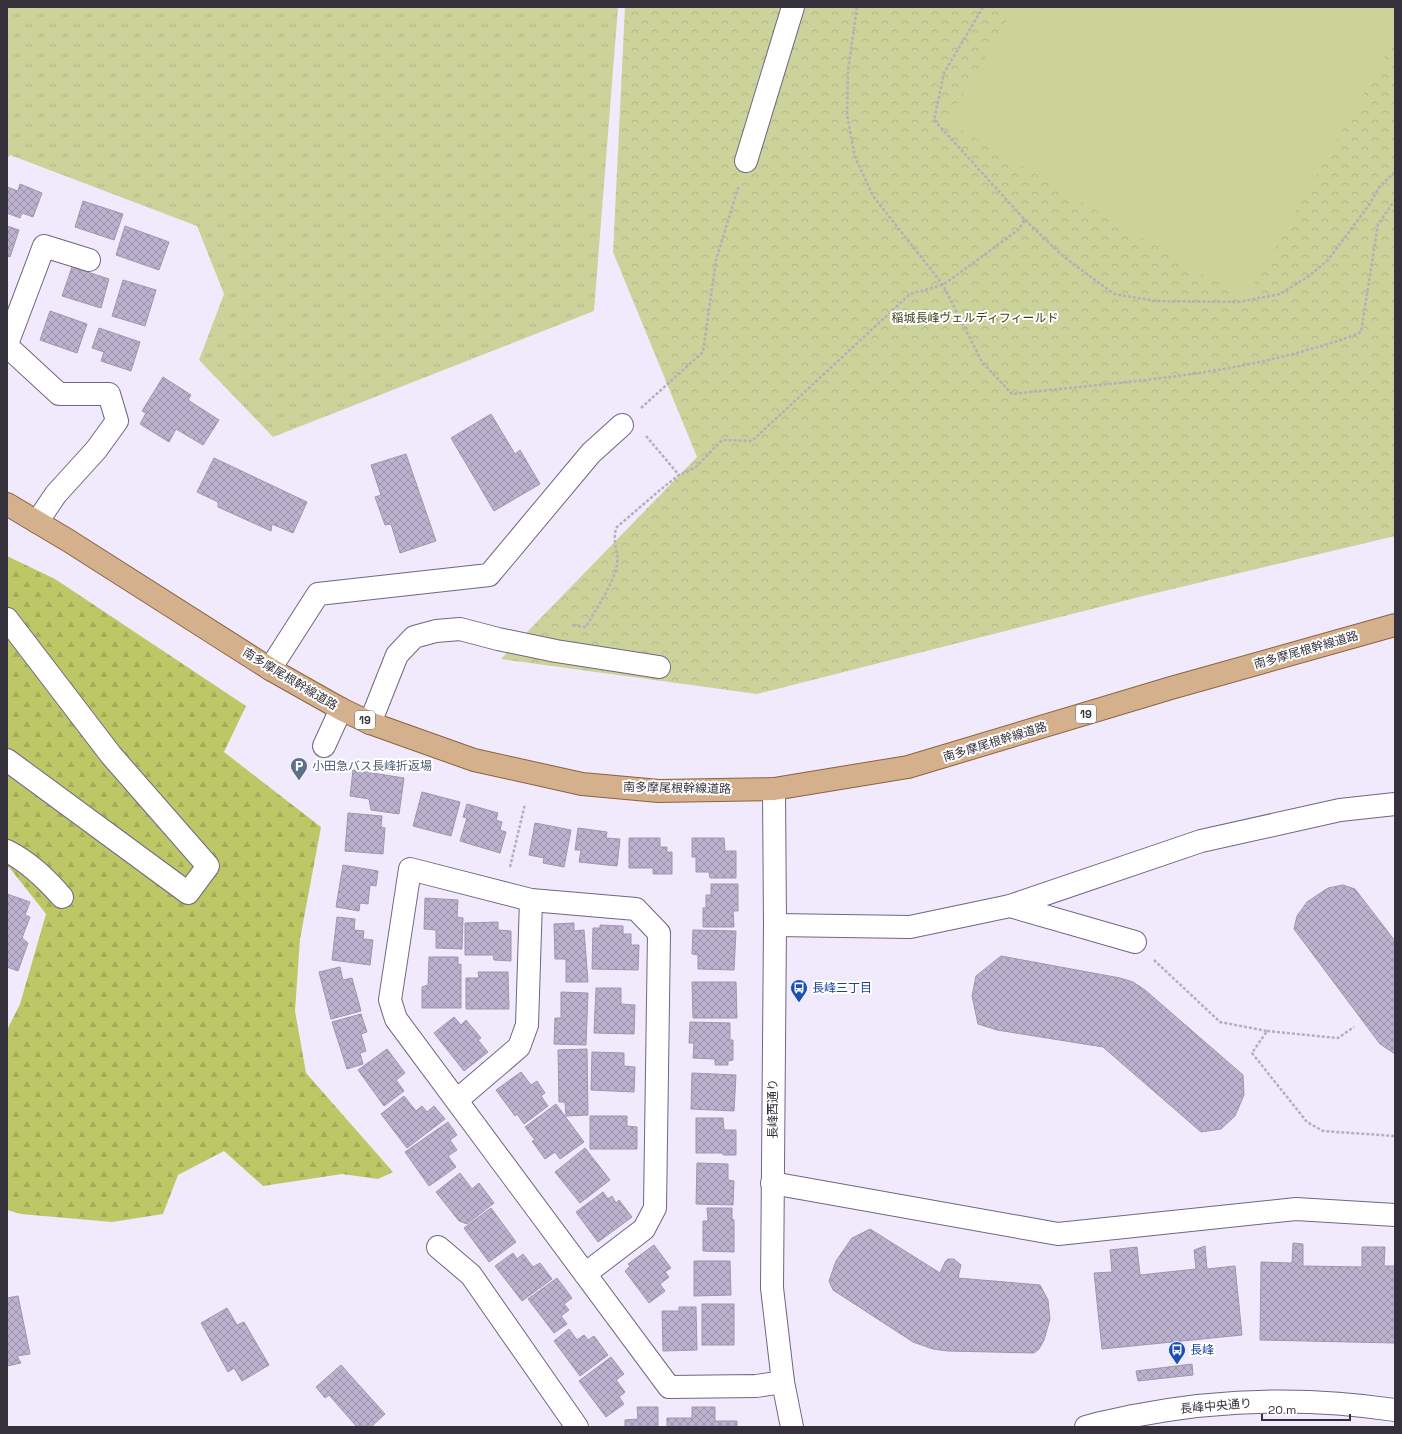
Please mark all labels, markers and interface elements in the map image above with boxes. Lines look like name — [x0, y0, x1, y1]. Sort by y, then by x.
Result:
park label: 稲城長峰ヴェルディフィールド — [892, 310, 1058, 326]
street label: 南多摩尾根幹線道路 — [1252, 627, 1360, 673]
street label: 南多摩尾根幹線道路 — [240, 644, 340, 714]
road number: 19 — [1076, 705, 1096, 723]
road number: 19 — [355, 711, 375, 729]
street label: 南多摩尾根幹線道路 — [941, 719, 1049, 765]
parking icon: 小田急バス長峰折返場 — [289, 756, 309, 781]
place label: 小田急バス長峰折返場 — [312, 758, 432, 774]
street label: 南多摩尾根幹線道路 — [623, 779, 731, 797]
bus stop icon: 長峰三丁目 — [789, 978, 809, 1003]
place label: 長峰三丁目 — [812, 980, 872, 996]
street label: 長峰西通り — [765, 1079, 781, 1139]
bus stop icon: 長峰 — [1167, 1340, 1187, 1365]
place label: 長峰 — [1190, 1342, 1214, 1358]
street label: 長峰中央通り — [1179, 1395, 1253, 1417]
scale bar — [1262, 1396, 1350, 1422]
text: 20 m — [1268, 1402, 1296, 1418]

